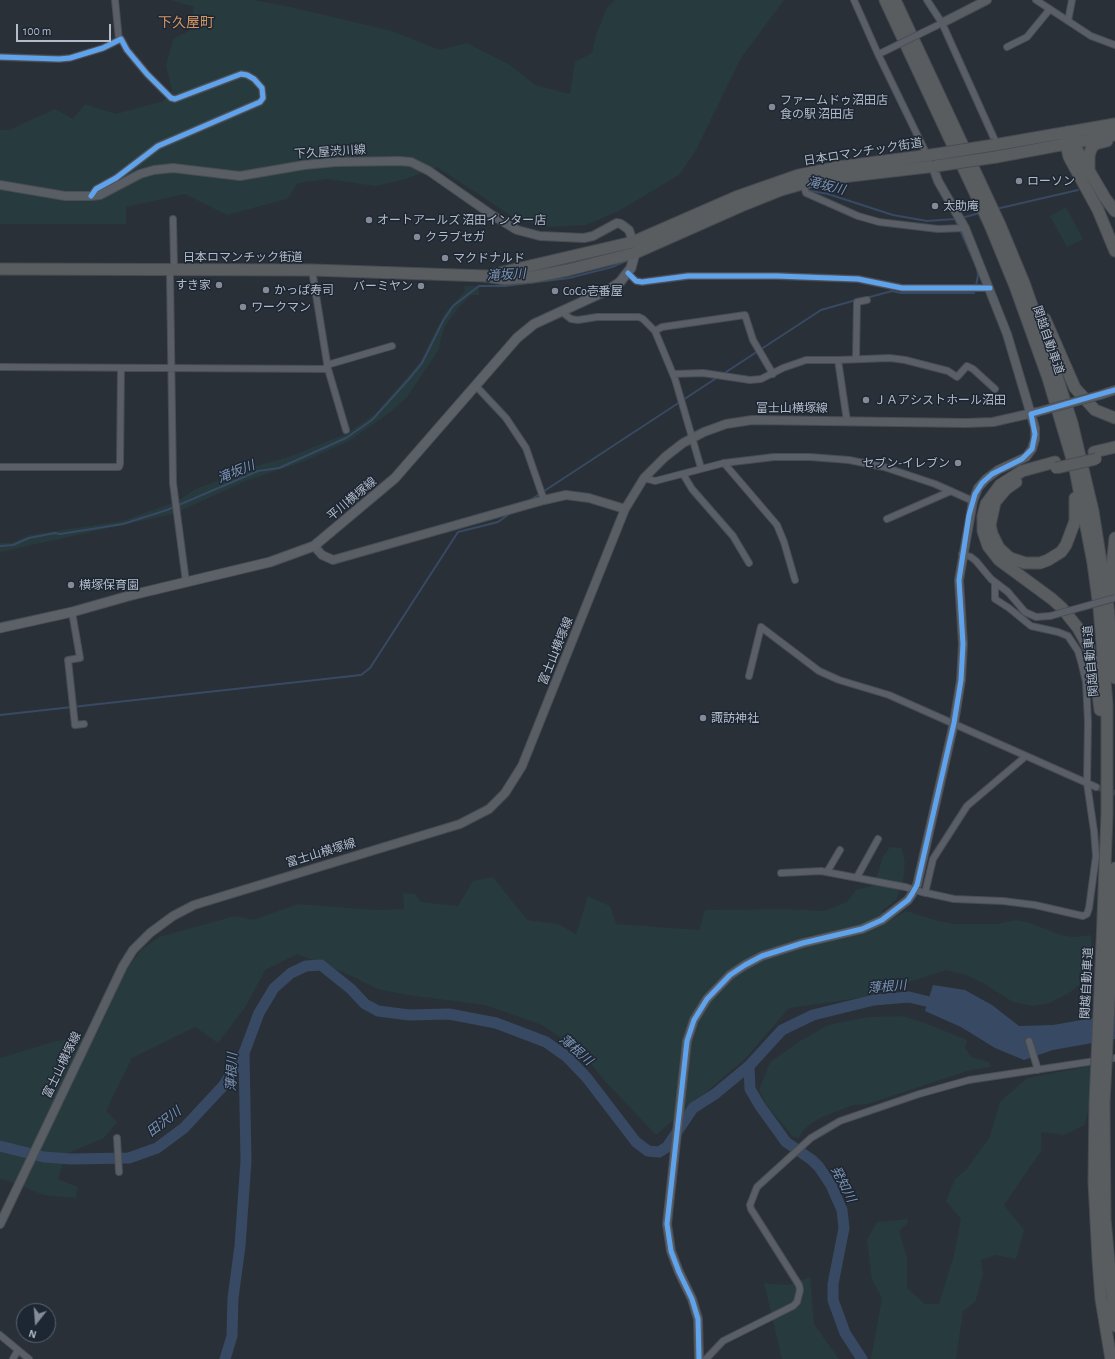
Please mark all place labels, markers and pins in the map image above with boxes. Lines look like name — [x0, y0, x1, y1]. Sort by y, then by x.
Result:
place label: ファームドゥ沼田店 食の駅 沼田店 — [780, 93, 888, 121]
marker: ファームドゥ沼田店 食の駅 沼田店 — [767, 102, 777, 112]
place label: ローソン — [1027, 174, 1075, 188]
marker: ローソン — [1014, 176, 1024, 186]
place label: 太助庵 — [943, 199, 979, 213]
marker: 太助庵 — [930, 201, 940, 211]
place label: オートアールズ 沼田インター店 — [377, 213, 546, 227]
marker: オートアールズ 沼田インター店 — [364, 215, 374, 225]
place label: クラブセガ — [425, 230, 485, 244]
marker: クラブセガ — [412, 232, 422, 242]
place label: マクドナルド — [453, 251, 525, 265]
marker: マクドナルド — [440, 253, 450, 263]
place label: すき家 — [175, 278, 211, 292]
place label: バーミヤン — [353, 279, 413, 293]
marker: すき家 — [214, 280, 224, 290]
marker: バーミヤン — [416, 281, 426, 291]
place label: かっぱ寿司 — [274, 283, 334, 297]
place label: CoCo壱番屋 — [563, 284, 623, 298]
marker: かっぱ寿司 — [261, 285, 271, 295]
marker: CoCo壱番屋 — [550, 286, 560, 296]
place label: ワークマン — [251, 300, 311, 314]
marker: ワークマン — [238, 302, 248, 312]
place label: ＪＡアシストホール沼田 — [874, 393, 1006, 407]
marker: ＪＡアシストホール沼田 — [861, 395, 871, 405]
place label: セブン-イレブン — [862, 456, 950, 470]
marker: セブン-イレブン — [953, 458, 963, 468]
place label: 横塚保育園 — [79, 578, 139, 592]
marker: 横塚保育園 — [66, 580, 76, 590]
place label: 諏訪神社 — [711, 711, 759, 725]
marker: 諏訪神社 — [698, 713, 708, 723]

